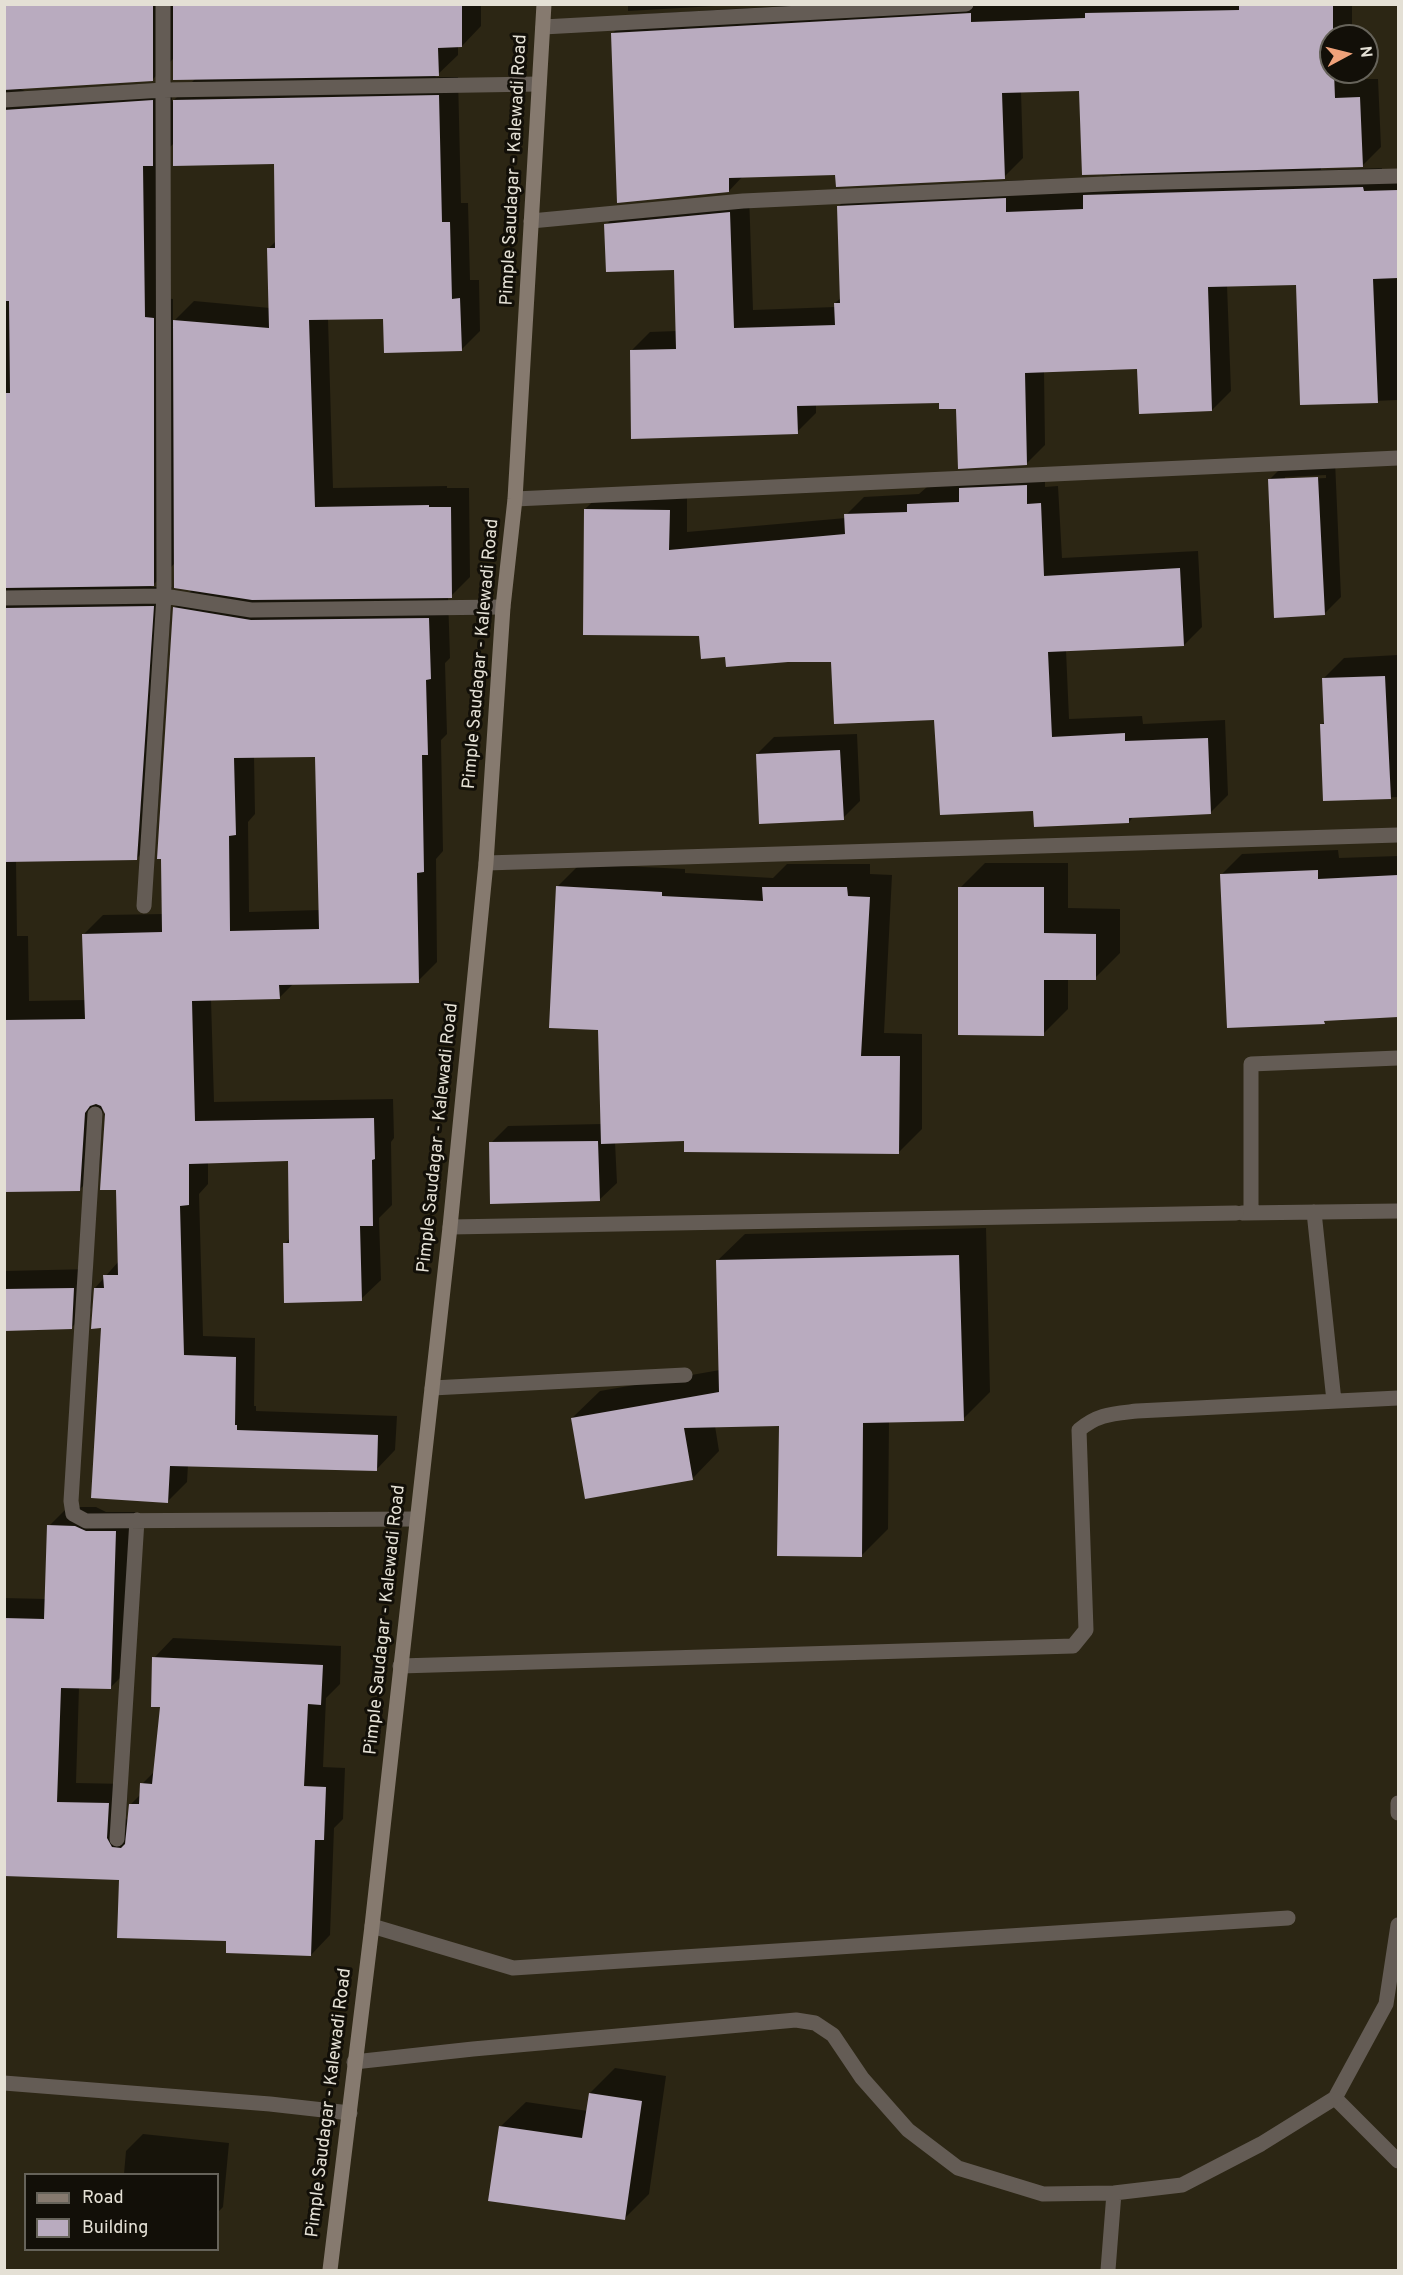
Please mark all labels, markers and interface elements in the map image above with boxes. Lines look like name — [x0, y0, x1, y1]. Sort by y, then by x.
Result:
north arrow — [1319, 24, 1379, 84]
street label: Pimple Saudagar - Kalewadi Road — [497, 34, 533, 306]
text: N — [1354, 45, 1376, 59]
street label: Pimple Saudagar - Kalewadi Road — [459, 518, 505, 790]
street label: Pimple Saudagar - Kalewadi Road — [414, 1002, 464, 1274]
street label: Pimple Saudagar - Kalewadi Road — [361, 1484, 411, 1756]
street label: Pimple Saudagar - Kalewadi Road — [303, 1967, 357, 2239]
legend — [24, 2173, 219, 2251]
text: Road — [82, 2187, 124, 2210]
text: Building — [82, 2217, 148, 2240]

